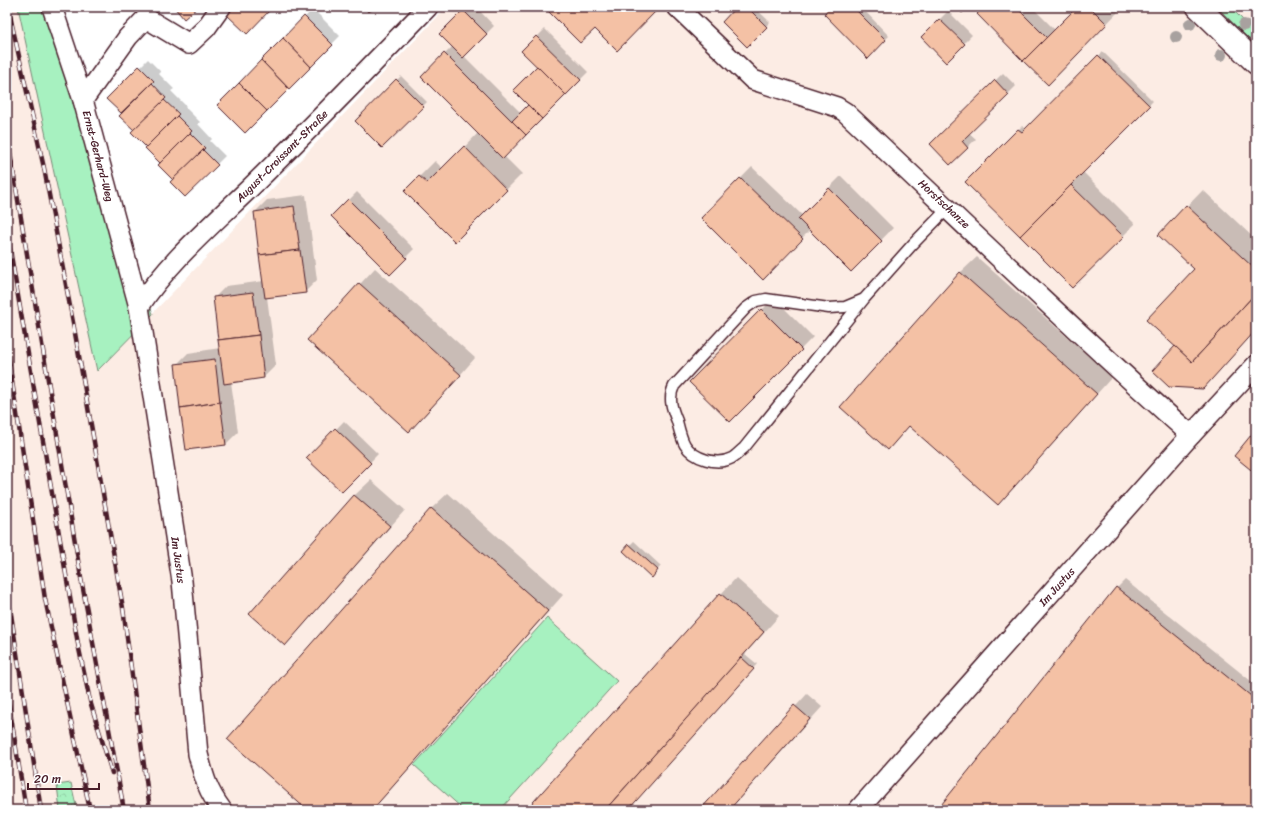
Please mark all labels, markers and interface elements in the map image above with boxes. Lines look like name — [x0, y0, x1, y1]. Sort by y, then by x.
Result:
street label: August-Croissant-Straße — [231, 105, 333, 207]
street label: Ernst-Gerhard-Weg — [77, 108, 119, 204]
street label: Horstschanze — [913, 175, 975, 234]
street label: Im Justus — [165, 534, 191, 586]
street label: Im Justus — [1033, 562, 1080, 612]
scale bar — [28, 765, 99, 791]
text: 20 m — [34, 768, 61, 790]

